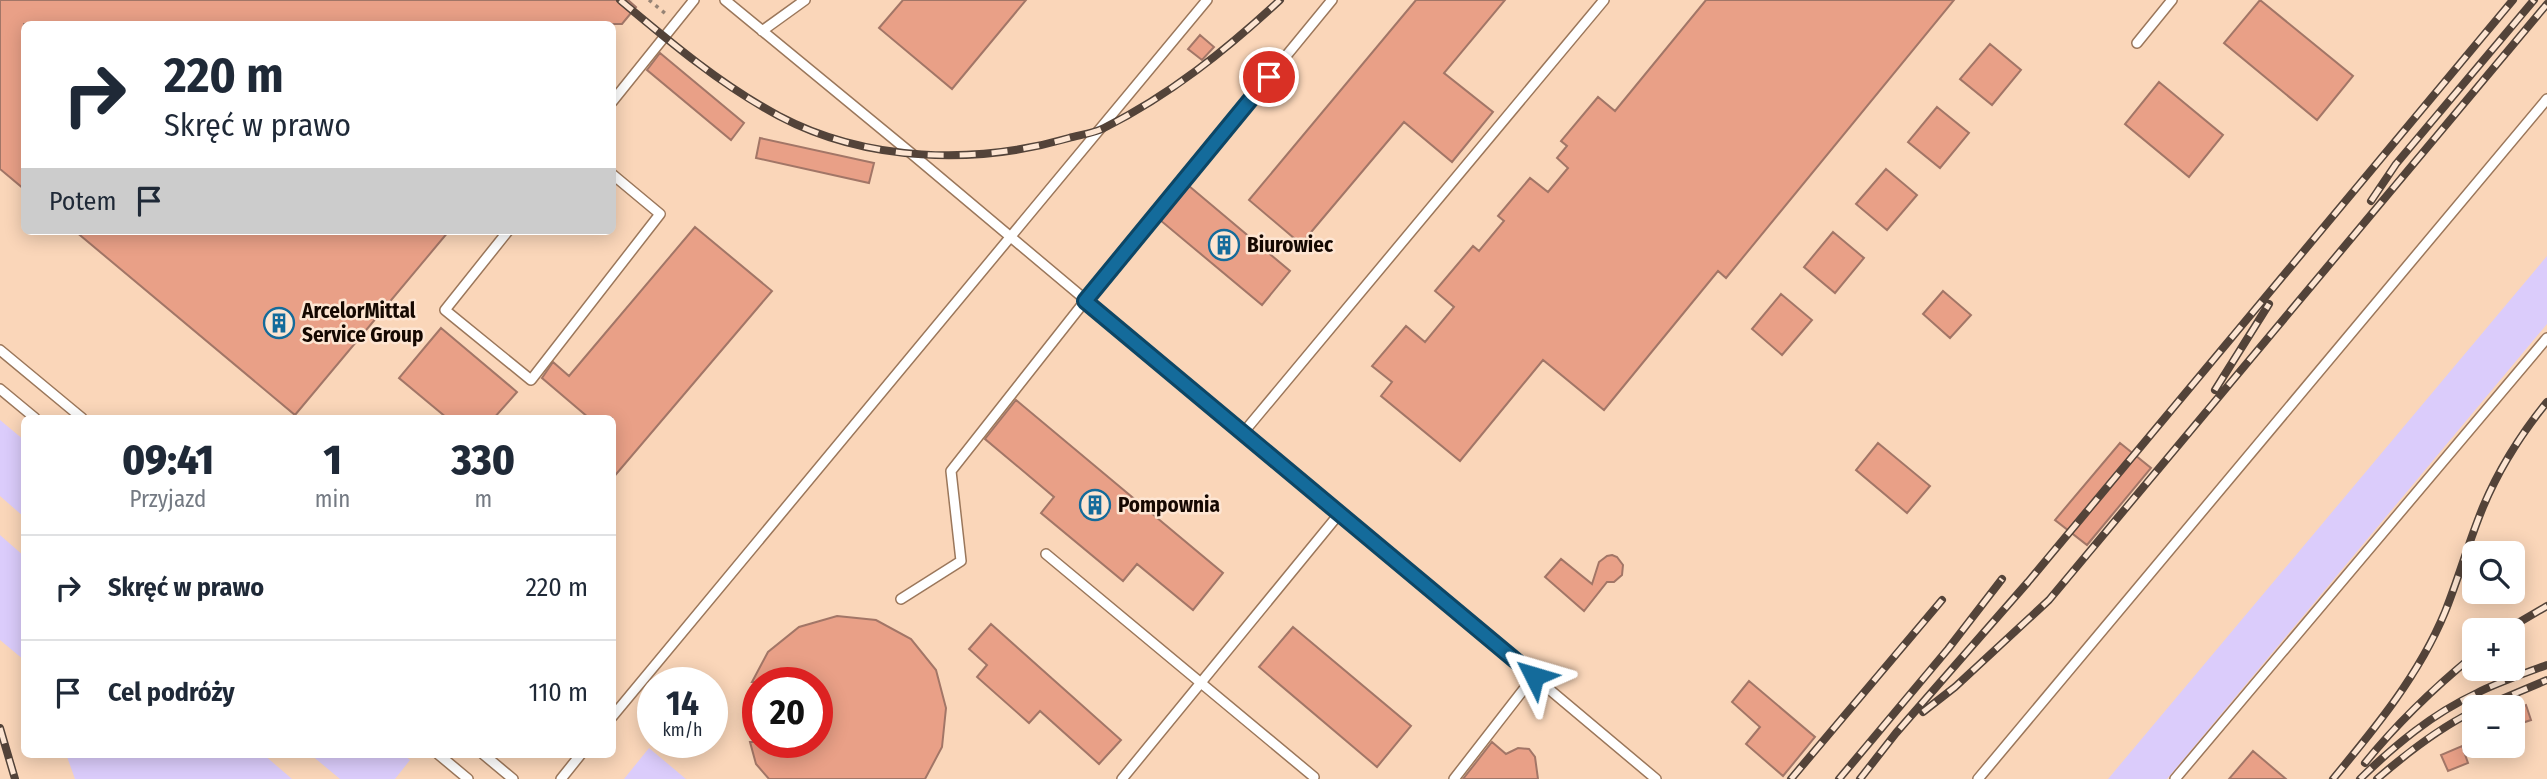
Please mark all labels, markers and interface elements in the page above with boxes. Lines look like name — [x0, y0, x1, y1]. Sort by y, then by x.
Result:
text: 220 m — [164, 46, 284, 105]
pin — [1239, 47, 1299, 107]
icon: right — [49, 49, 140, 140]
icon: arrive — [1250, 58, 1288, 96]
text: Skręć w prawo — [164, 106, 351, 144]
icon: arrive — [130, 182, 168, 220]
text: Potem — [49, 186, 116, 217]
building icon: Biurowiec — [1207, 228, 1241, 262]
place label: Biurowiec — [1247, 232, 1334, 258]
place label: ArcelorMittal Service Group — [301, 298, 423, 348]
building icon: ArcelorMittal Service Group — [262, 306, 296, 340]
text: 09:41 — [122, 435, 214, 485]
text: 1 — [324, 435, 342, 485]
text: 330 — [451, 435, 515, 485]
text: Przyjazd — [129, 485, 206, 513]
text: min — [315, 485, 350, 513]
text: m — [474, 485, 492, 513]
building icon: Pompownia — [1078, 488, 1112, 522]
place label: Pompownia — [1118, 492, 1220, 518]
map controls — [2462, 541, 2525, 758]
button: search — [2462, 541, 2525, 604]
icon: right — [49, 569, 87, 607]
text: Skręć w prawo — [108, 572, 264, 603]
text: 220 m — [525, 572, 588, 603]
button: + — [2462, 618, 2525, 681]
position arrow — [1497, 639, 1571, 713]
speed limit sign: 20 — [742, 667, 833, 758]
icon: arrive — [49, 674, 87, 712]
text: Cel podróży — [108, 677, 235, 708]
text: 110 m — [528, 677, 588, 708]
text: 14 — [666, 682, 699, 724]
button: − — [2462, 695, 2525, 758]
text: km/h — [662, 719, 703, 741]

